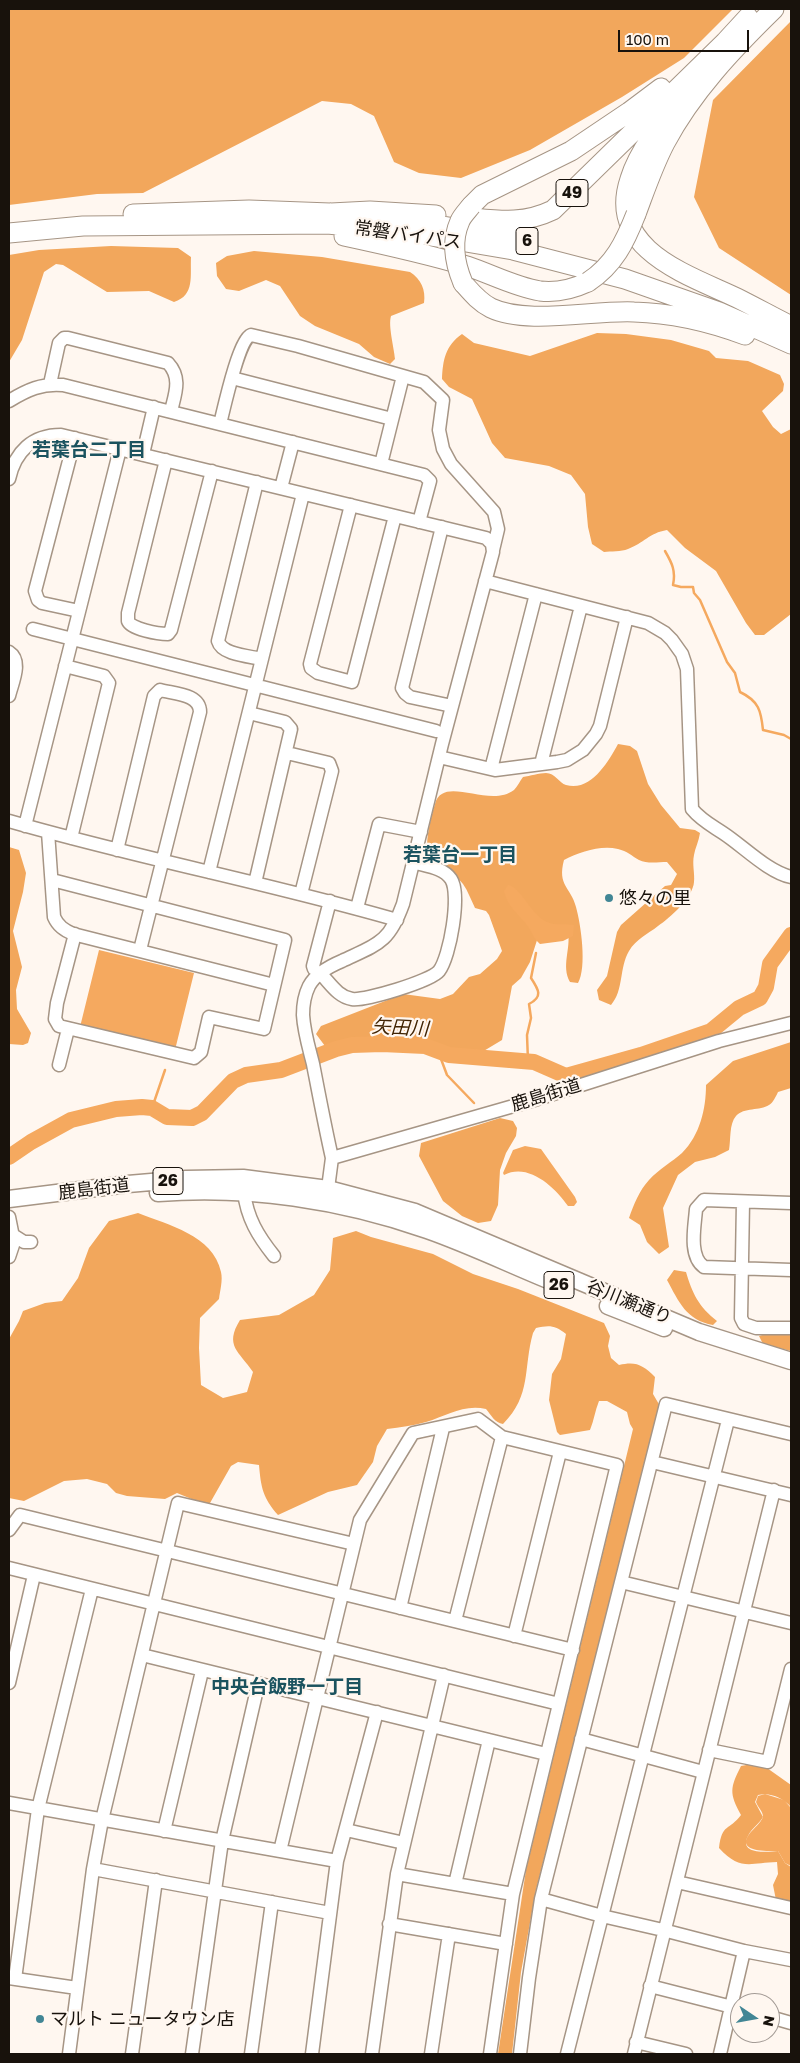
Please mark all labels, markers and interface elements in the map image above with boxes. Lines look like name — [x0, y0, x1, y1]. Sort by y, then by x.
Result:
scale bar — [620, 20, 751, 52]
text: 100 m — [626, 30, 669, 48]
road number: 49 — [556, 180, 588, 207]
street label: 常磐バイパス — [353, 217, 463, 253]
road number: 6 — [516, 228, 538, 255]
district label: 若葉台二丁目 — [32, 439, 146, 461]
district label: 若葉台一丁目 — [403, 844, 517, 866]
place label: 悠々の里 — [619, 887, 691, 909]
marker: 悠々の里 — [603, 892, 615, 904]
water label: 矢田川 — [371, 1015, 429, 1041]
street label: 鹿島街道 — [508, 1074, 584, 1116]
road number: 26 — [153, 1168, 183, 1194]
street label: 鹿島街道 — [57, 1174, 131, 1204]
road number: 26 — [544, 1272, 574, 1298]
street label: 谷川瀬通り — [583, 1275, 675, 1329]
district label: 中央台飯野一丁目 — [211, 1676, 363, 1698]
north arrow — [730, 1993, 780, 2043]
place label: マルト ニュータウン店 — [50, 2008, 234, 2030]
marker: マルト ニュータウン店 — [34, 2013, 46, 2025]
text: N — [760, 2014, 779, 2028]

